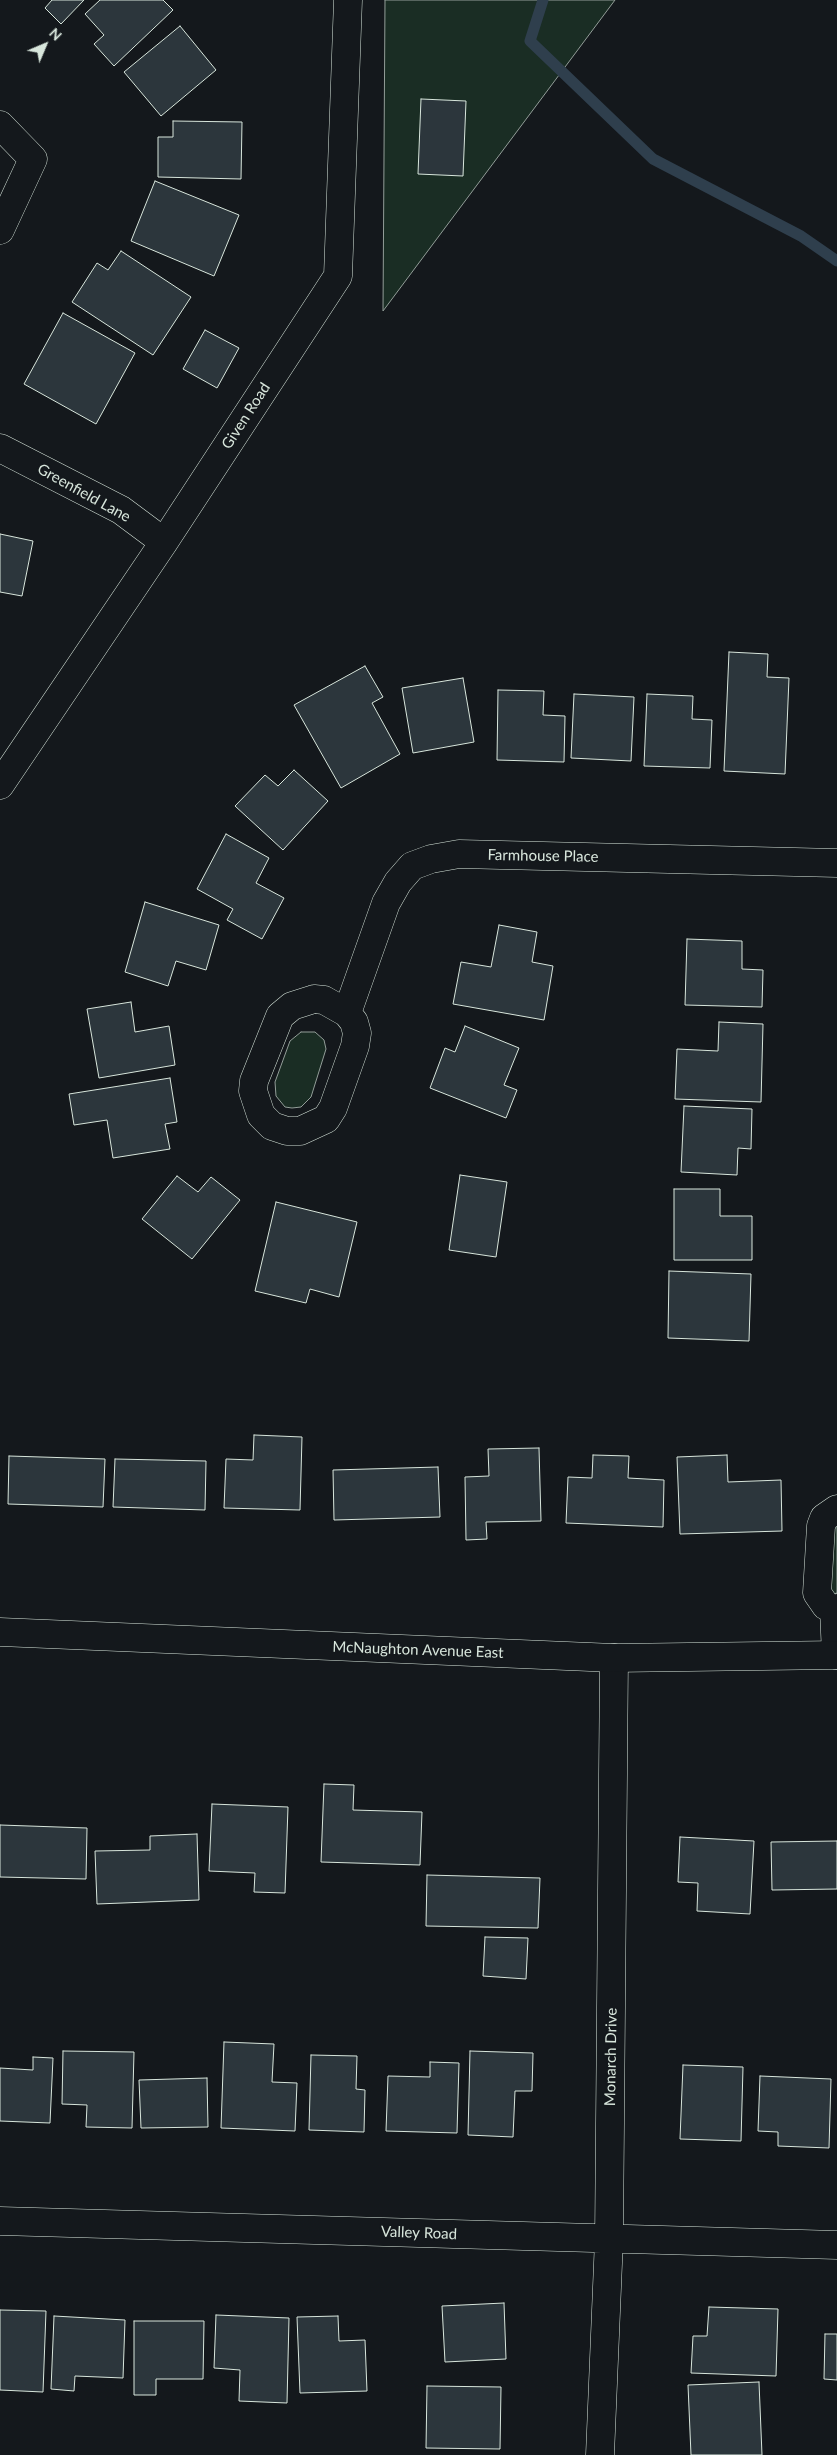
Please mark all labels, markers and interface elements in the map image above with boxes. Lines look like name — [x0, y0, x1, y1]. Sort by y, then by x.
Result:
north arrow — [20, 20, 70, 70]
text: N — [46, 24, 66, 44]
street label: Given Road — [218, 379, 274, 453]
street label: Greenfield Lane — [34, 460, 134, 526]
street label: Farmhouse Place — [487, 846, 599, 866]
street label: McNaughton Avenue East — [332, 1638, 504, 1662]
street label: Monarch Drive — [601, 2008, 621, 2106]
street label: Valley Road — [381, 2223, 457, 2243]

